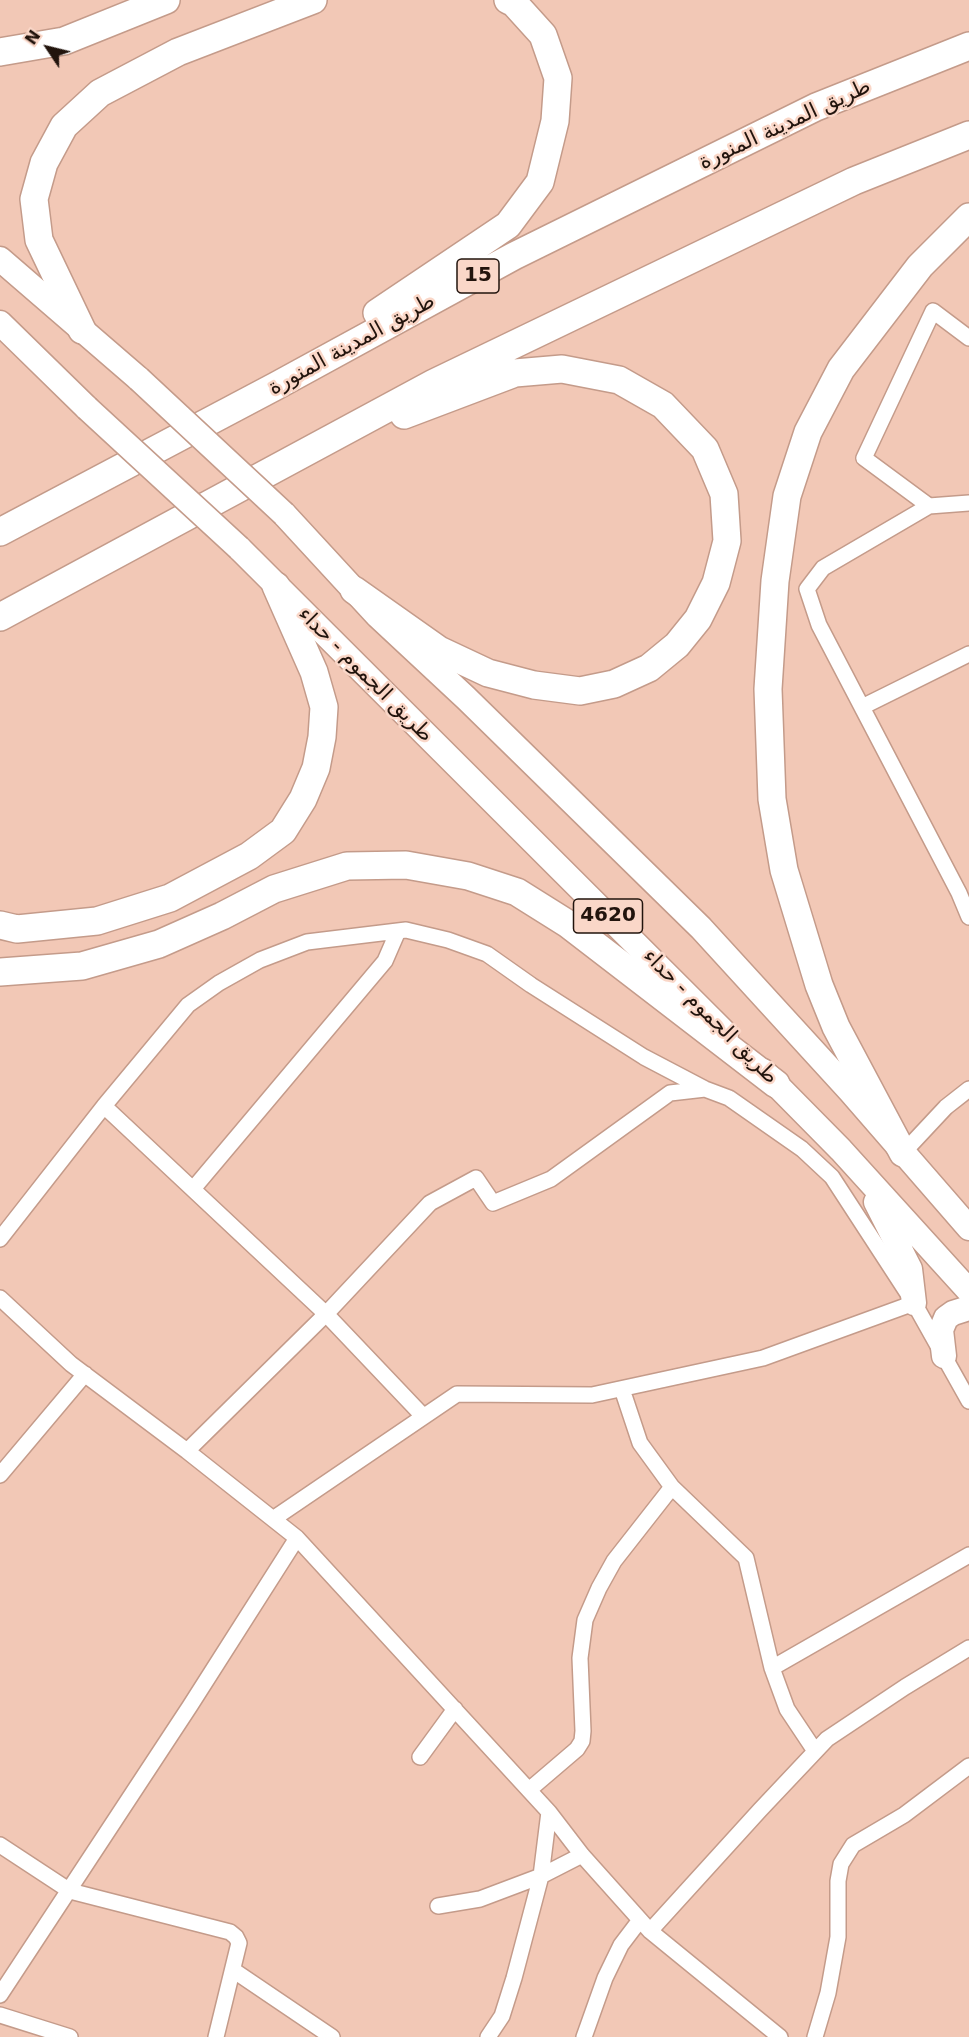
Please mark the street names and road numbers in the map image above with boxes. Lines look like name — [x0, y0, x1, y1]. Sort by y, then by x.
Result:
street label: طريق المدينة المنورة — [695, 74, 875, 176]
road number: 15 — [457, 259, 499, 293]
street label: طريق المدينة المنورة — [264, 289, 440, 401]
street label: طريق الجموم - حداء — [292, 602, 438, 748]
road number: 4620 — [574, 899, 642, 933]
street label: طريق الجموم - حداء — [637, 944, 783, 1090]

